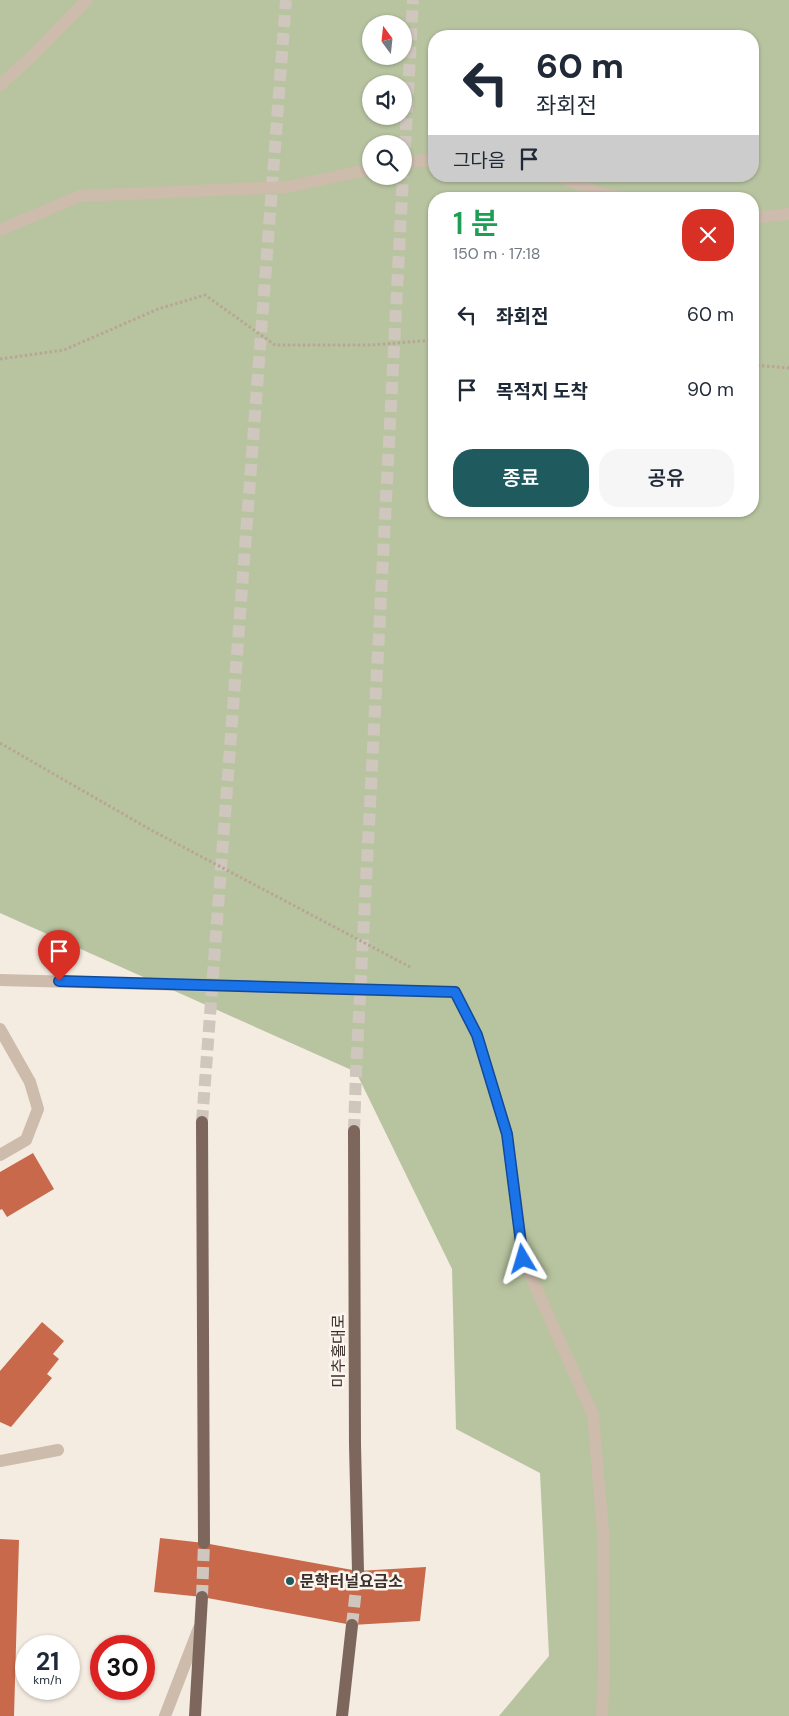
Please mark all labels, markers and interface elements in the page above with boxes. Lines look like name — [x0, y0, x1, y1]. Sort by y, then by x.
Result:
north arrow — [362, 15, 412, 65]
map controls — [362, 15, 412, 185]
text: 60 m — [536, 43, 624, 89]
icon: left — [453, 50, 518, 115]
button: sound — [362, 75, 412, 125]
text: 좌회전 — [536, 91, 597, 120]
button: search — [362, 135, 412, 185]
icon: arrive — [515, 145, 543, 173]
text: 그다음 — [453, 148, 505, 173]
text: 1 분 — [453, 204, 498, 243]
button: close — [682, 209, 734, 261]
text: 150 m · 17:18 — [453, 243, 540, 264]
icon: left — [453, 301, 481, 329]
text: 60 m — [687, 302, 734, 327]
text: 좌회전 — [496, 304, 548, 329]
icon: arrive — [453, 376, 481, 404]
text: 90 m — [687, 377, 734, 402]
text: 목적지 도착 — [496, 379, 588, 404]
button: 종료 — [453, 449, 589, 507]
button: 공유 — [599, 449, 734, 507]
pin — [38, 930, 80, 981]
icon: arrive — [45, 937, 73, 965]
position arrow — [496, 1232, 548, 1284]
street label: 미추홀대로 — [328, 1314, 349, 1388]
place label: 문학터널요금소 — [300, 1571, 403, 1592]
marker: 문학터널요금소 — [284, 1575, 296, 1587]
speed limit sign: 30 — [90, 1635, 155, 1700]
text: 21 — [36, 1645, 59, 1678]
text: km/h — [33, 1672, 62, 1688]

